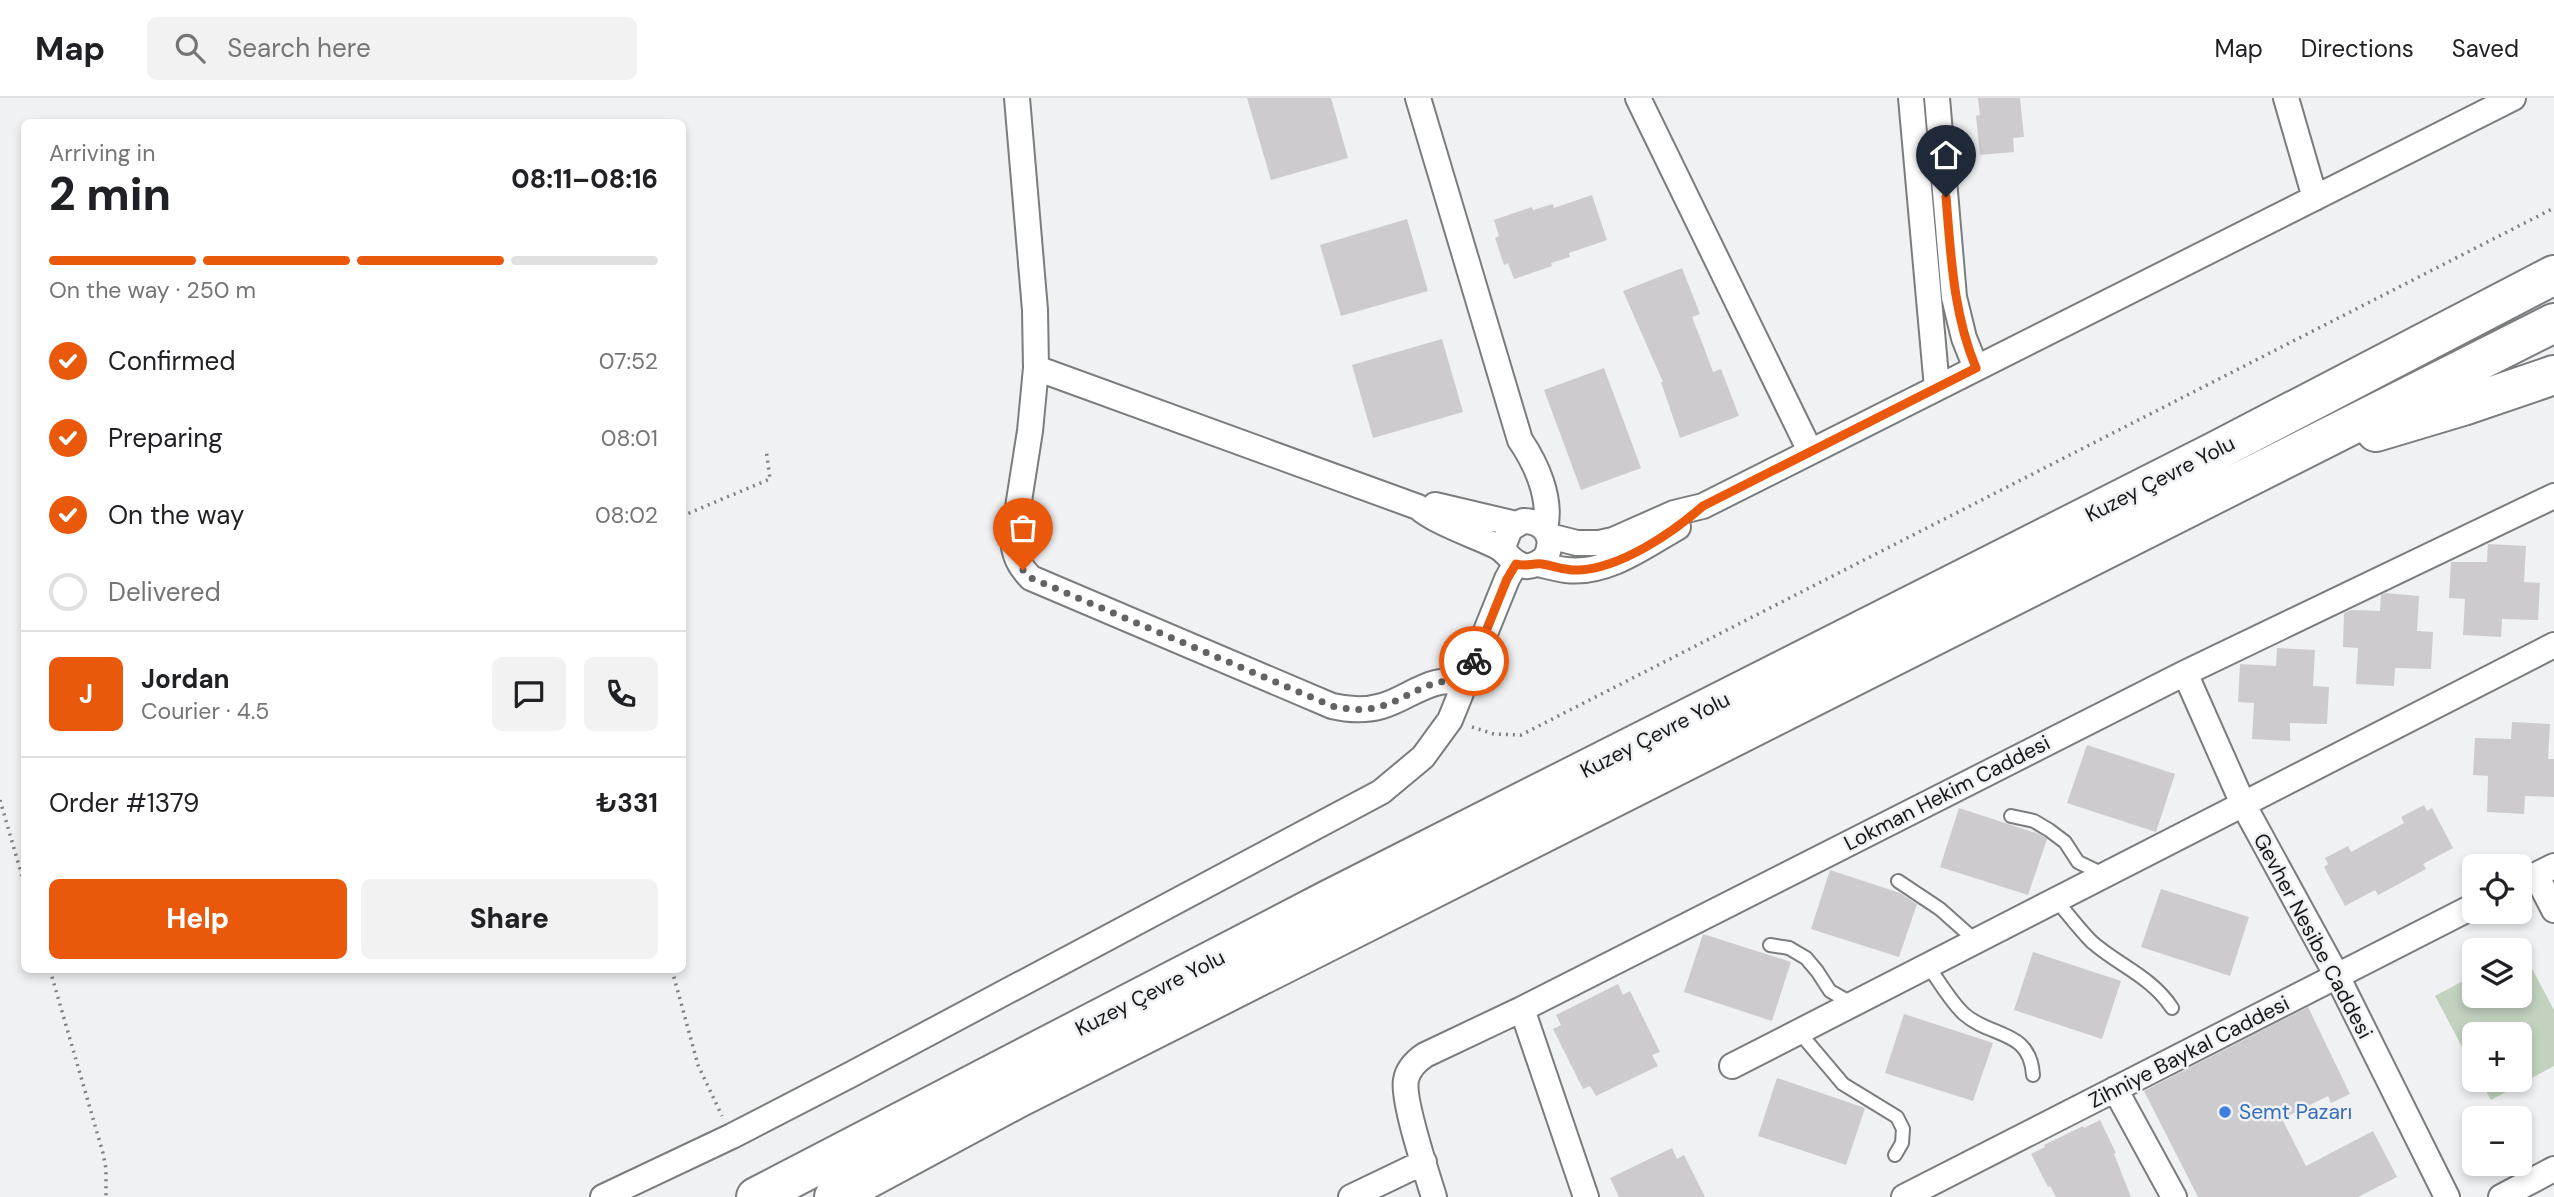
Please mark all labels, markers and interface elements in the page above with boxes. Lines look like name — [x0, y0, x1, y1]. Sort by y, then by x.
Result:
search box — [147, 17, 637, 80]
text: Map — [35, 27, 105, 70]
icon: search — [171, 29, 209, 67]
text: Search here — [227, 31, 371, 65]
text: Map — [2215, 33, 2263, 64]
text: Directions — [2301, 33, 2414, 64]
text: Saved — [2452, 33, 2519, 64]
pin — [1916, 125, 1976, 197]
icon: home — [1927, 136, 1965, 174]
text: Arriving in — [49, 138, 155, 168]
text: 08:11–08:16 — [511, 162, 658, 196]
text: 2 min — [49, 164, 171, 224]
text: On the way · 250 m — [49, 275, 256, 305]
icon: check — [49, 342, 87, 380]
text: Confirmed — [108, 344, 235, 378]
text: 07:52 — [599, 346, 658, 376]
icon: check — [49, 419, 87, 457]
text: Preparing — [108, 421, 223, 455]
text: 08:01 — [601, 423, 658, 453]
street label: Kuzey Çevre Yolu — [2080, 429, 2240, 529]
icon: check — [49, 496, 87, 534]
text: On the way — [108, 498, 244, 532]
pin — [993, 498, 1053, 570]
text: 08:02 — [595, 500, 658, 530]
icon: bag — [1004, 509, 1042, 547]
text: Delivered — [108, 575, 221, 609]
courier — [1439, 626, 1509, 696]
icon: bike — [1455, 642, 1493, 680]
button: chat — [492, 657, 566, 731]
button: phone — [584, 657, 658, 731]
text: Jordan — [141, 662, 230, 696]
text: J — [79, 677, 93, 711]
street label: Kuzey Çevre Yolu — [1575, 685, 1735, 785]
text: Courier · 4.5 — [141, 696, 269, 726]
street label: Lokman Hekim Caddesi — [1839, 729, 2055, 857]
text: Order #1379 — [49, 786, 199, 820]
text: ₺331 — [596, 786, 658, 820]
street label: Gevher Nesibe Caddesi — [2247, 828, 2379, 1044]
map controls — [2462, 854, 2532, 1176]
button: locate — [2462, 854, 2532, 924]
button: Help — [49, 879, 347, 959]
button: Share — [361, 879, 658, 959]
button: layers — [2462, 938, 2532, 1008]
street label: Kuzey Çevre Yolu — [1070, 943, 1230, 1043]
street label: Zihniye Baykal Caddesi — [2084, 989, 2294, 1115]
button: + — [2462, 1022, 2532, 1092]
place label: Semt Pazarı — [2239, 1098, 2352, 1126]
marker: Semt Pazarı — [2217, 1104, 2233, 1120]
button: − — [2462, 1106, 2532, 1176]

